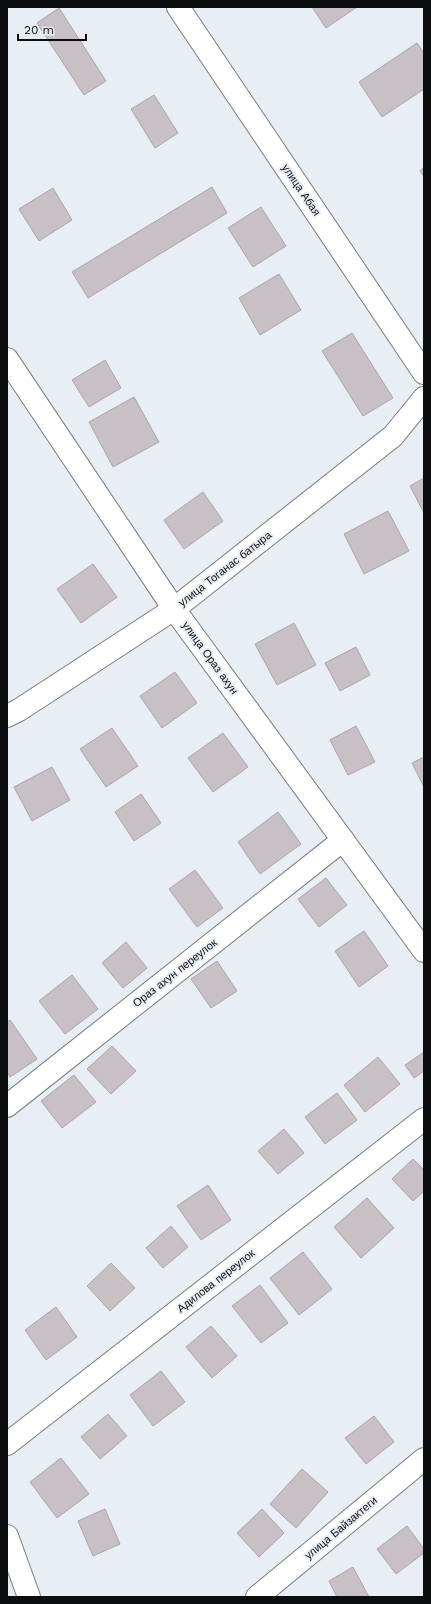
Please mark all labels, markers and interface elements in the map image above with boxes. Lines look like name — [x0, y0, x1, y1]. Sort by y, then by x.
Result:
scale bar — [18, 16, 86, 42]
text: 20 m — [24, 23, 54, 37]
street label: улица Абая — [279, 162, 323, 218]
street label: улица Тоганас батыра — [176, 528, 275, 609]
street label: улица Ораз ахун — [179, 619, 241, 697]
street label: Ораз ахун переулок — [130, 936, 220, 1010]
street label: Адилова переулок — [175, 1247, 258, 1315]
street label: улица Байзактеги — [302, 1494, 380, 1562]

